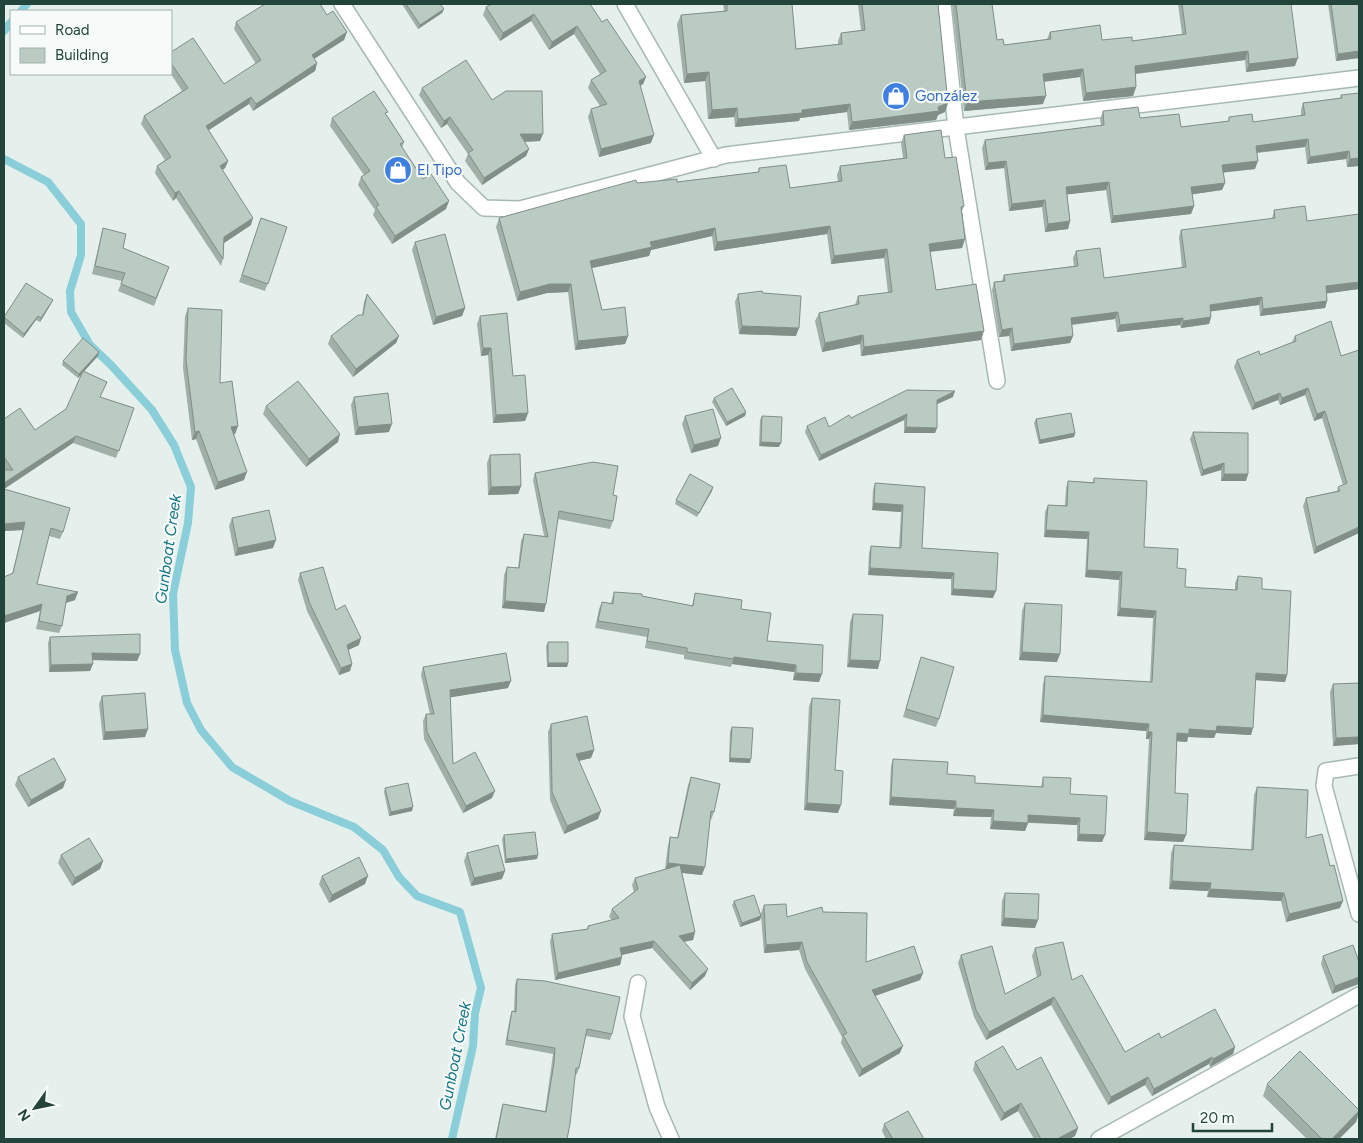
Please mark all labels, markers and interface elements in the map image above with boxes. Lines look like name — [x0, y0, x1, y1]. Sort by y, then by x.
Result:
legend — [10, 10, 172, 75]
text: Road — [55, 21, 90, 39]
text: Building — [55, 46, 109, 64]
shop icon: González — [881, 81, 911, 111]
place label: González — [915, 87, 977, 105]
shop icon: El Tipo — [383, 155, 413, 185]
place label: El Tipo — [417, 161, 463, 179]
water label: Gunboat Creek — [151, 492, 185, 605]
water label: Gunboat Creek — [435, 999, 475, 1112]
north arrow — [10, 1083, 60, 1133]
scale bar — [1193, 1100, 1272, 1132]
text: N — [14, 1106, 35, 1124]
text: 20 m — [1200, 1109, 1234, 1127]

